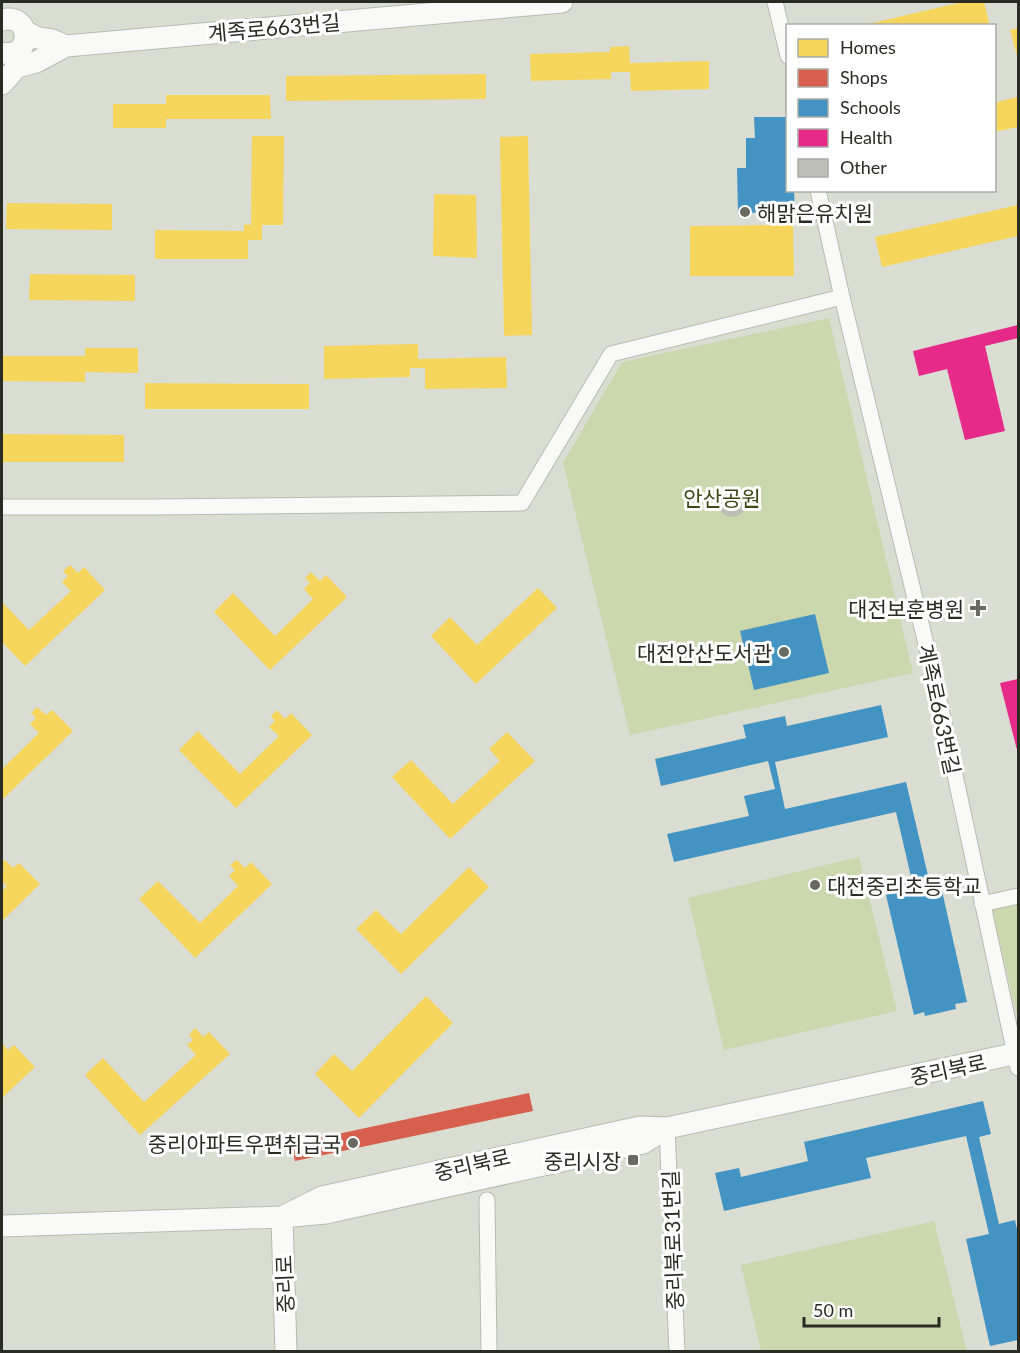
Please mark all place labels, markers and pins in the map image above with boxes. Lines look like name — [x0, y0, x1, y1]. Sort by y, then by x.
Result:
place label: 해맑은유치원 — [757, 200, 873, 225]
marker: 해맑은유치원 — [738, 205, 752, 219]
place label: 대전보훈병원 — [848, 596, 964, 621]
marker: 대전보훈병원 — [969, 599, 987, 617]
place label: 대전안산도서관 — [637, 640, 772, 665]
marker: 대전안산도서관 — [777, 645, 791, 659]
place label: 대전중리초등학교 — [827, 873, 982, 898]
marker: 대전중리초등학교 — [808, 878, 822, 892]
place label: 중리아파트우편취급국 — [148, 1131, 341, 1156]
marker: 중리아파트우편취급국 — [346, 1136, 360, 1150]
place label: 중리시장 — [544, 1148, 621, 1173]
marker: 중리시장 — [626, 1153, 640, 1167]

